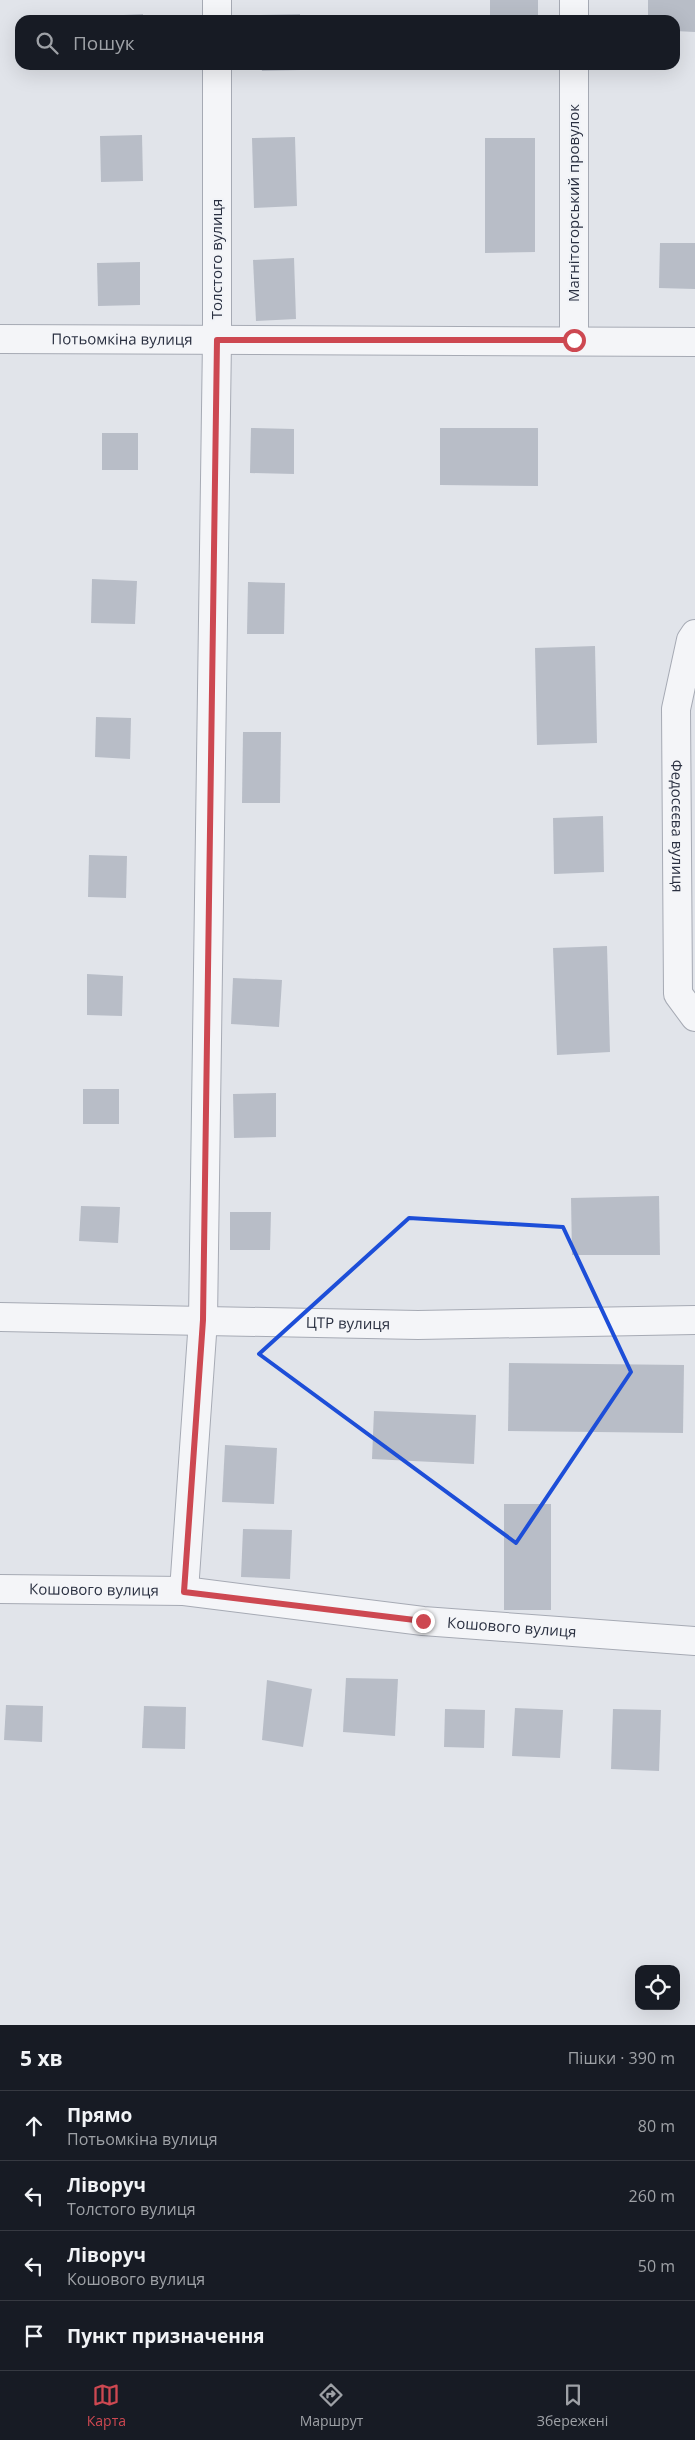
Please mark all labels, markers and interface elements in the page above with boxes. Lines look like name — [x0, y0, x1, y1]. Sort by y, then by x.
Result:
search box — [15, 15, 680, 70]
icon: search — [33, 29, 61, 57]
text: Пошук — [73, 30, 135, 56]
street label: Магнітогорський провулок — [563, 104, 583, 302]
street label: Толстого вулиця — [206, 199, 226, 319]
street label: Потьомкіна вулиця — [51, 328, 193, 349]
route start — [563, 329, 586, 352]
street label: Федосєєва вулиця — [667, 760, 688, 893]
street label: ЦТР вулиця — [306, 1312, 390, 1333]
street label: Кошового вулиця — [29, 1578, 159, 1600]
route end — [412, 1610, 435, 1633]
street label: Кошового вулиця — [447, 1612, 577, 1641]
map controls — [635, 1965, 680, 2010]
button: locate — [635, 1965, 680, 2010]
text: 5 хв — [20, 2044, 63, 2072]
text: Пішки · 390 m — [568, 2047, 675, 2069]
text: Прямо — [67, 2102, 132, 2128]
icon: ahead — [20, 2112, 48, 2140]
text: 80 m — [638, 2115, 675, 2137]
text: Потьомкіна вулиця — [67, 2128, 217, 2150]
text: Ліворуч — [67, 2172, 146, 2198]
icon: left — [20, 2182, 48, 2210]
text: 260 m — [629, 2185, 675, 2207]
text: Толстого вулиця — [67, 2198, 196, 2220]
text: Ліворуч — [67, 2242, 146, 2268]
icon: left — [20, 2252, 48, 2280]
text: 50 m — [638, 2255, 675, 2277]
text: Кошового вулиця — [67, 2268, 205, 2290]
icon: arrive — [20, 2322, 48, 2350]
text: Пункт призначення — [67, 2323, 265, 2349]
tab: Карта — [87, 2381, 126, 2430]
tab: Маршрут — [300, 2381, 363, 2430]
tab: Збережені — [537, 2381, 608, 2430]

